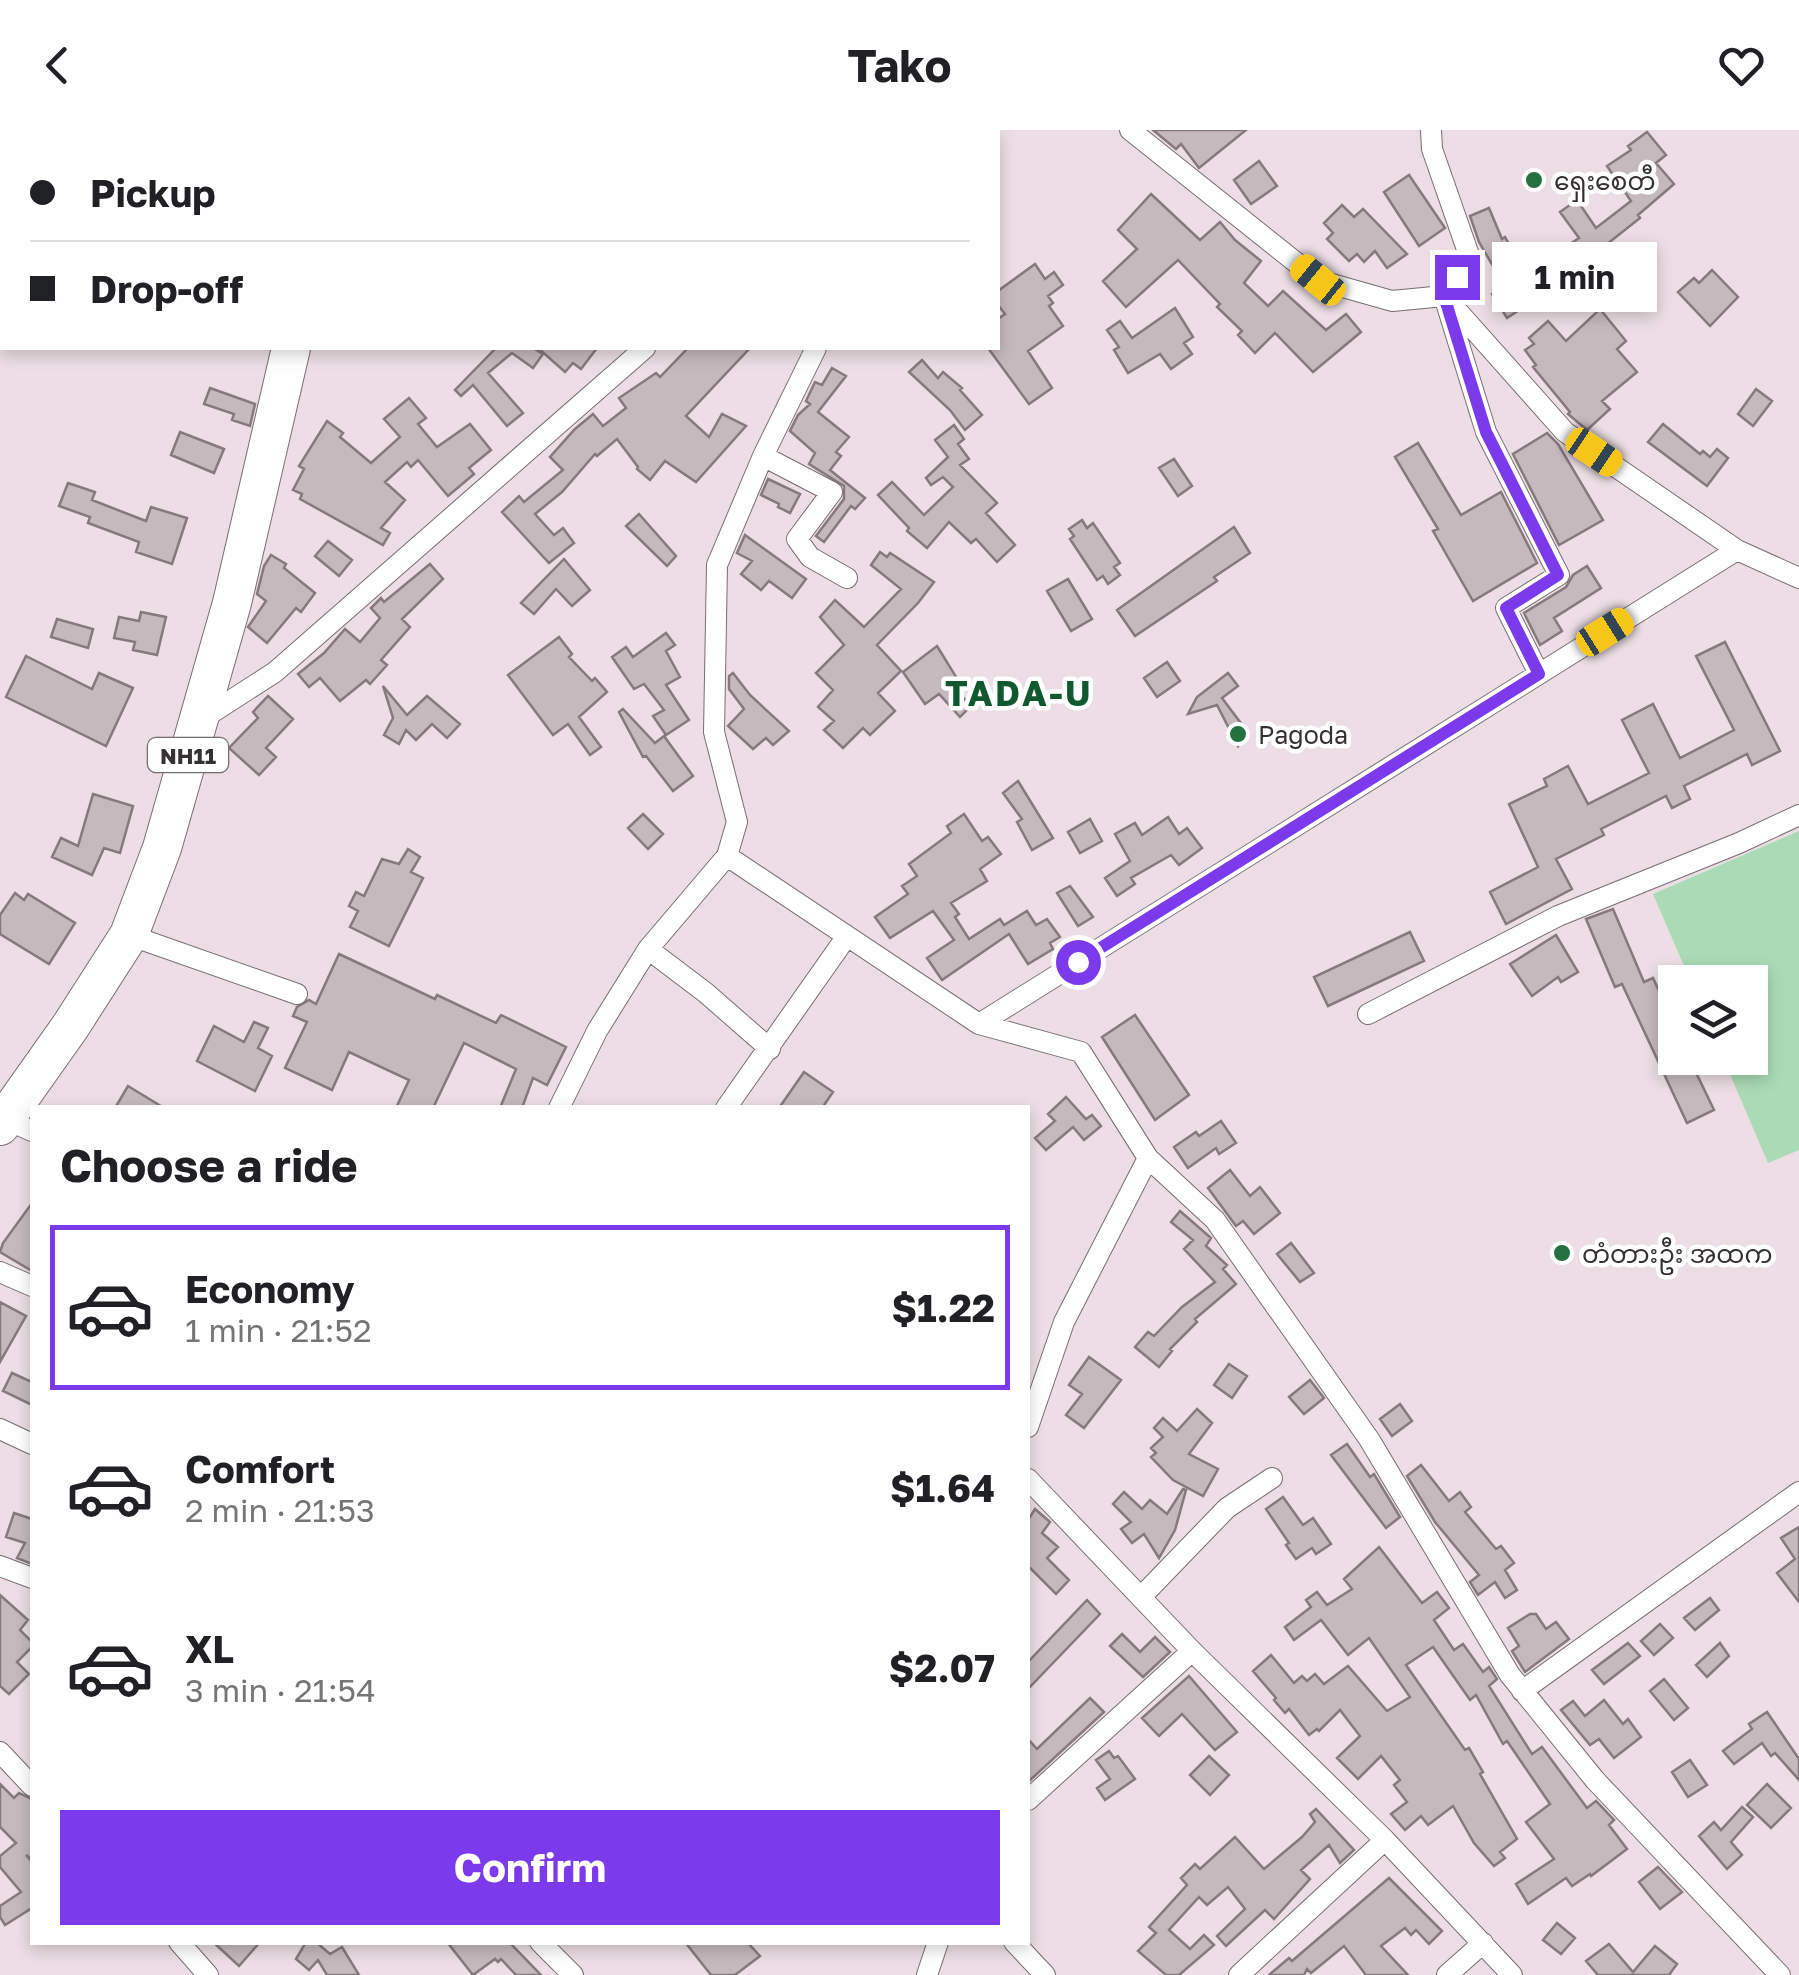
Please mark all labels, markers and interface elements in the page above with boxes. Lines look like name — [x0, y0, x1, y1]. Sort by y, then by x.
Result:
icon: back — [30, 38, 85, 93]
text: Tako — [848, 38, 951, 92]
icon: heart — [1714, 38, 1769, 93]
place label: ရှေးစေတီ — [1554, 164, 1655, 202]
marker: ရှေးစေတီ — [1523, 169, 1545, 191]
text: Pickup — [90, 170, 216, 215]
callout: 1 min — [1492, 242, 1657, 312]
car — [1285, 249, 1351, 311]
route end — [1435, 255, 1480, 300]
text: 1 min — [1534, 258, 1615, 296]
text: Drop-off — [90, 266, 243, 311]
car — [1561, 423, 1627, 481]
car — [1572, 603, 1638, 661]
district label: TADA-U — [945, 672, 1093, 714]
place label: Pagoda — [1258, 719, 1348, 750]
marker: Pagoda — [1227, 723, 1249, 745]
road number: NH11 — [148, 738, 228, 772]
route start — [1056, 940, 1101, 985]
map controls — [1658, 965, 1768, 1075]
button: layers — [1658, 965, 1768, 1075]
text: Choose a ride — [60, 1138, 358, 1192]
place label: တံတားဦး အထက — [1582, 1237, 1773, 1275]
marker: တံတားဦး အထက — [1551, 1242, 1573, 1264]
icon: car — [65, 1263, 155, 1353]
text: Economy — [185, 1266, 354, 1311]
text: $1.22 — [891, 1285, 995, 1330]
text: 1 min · 21:52 — [185, 1311, 372, 1349]
icon: car — [65, 1443, 155, 1533]
text: Comfort — [185, 1446, 335, 1491]
text: $1.64 — [890, 1465, 995, 1510]
text: 2 min · 21:53 — [185, 1491, 375, 1529]
icon: car — [65, 1623, 155, 1713]
text: XL — [185, 1626, 234, 1671]
text: $2.07 — [889, 1645, 995, 1690]
text: 3 min · 21:54 — [185, 1671, 376, 1709]
button: Confirm — [60, 1810, 1000, 1925]

